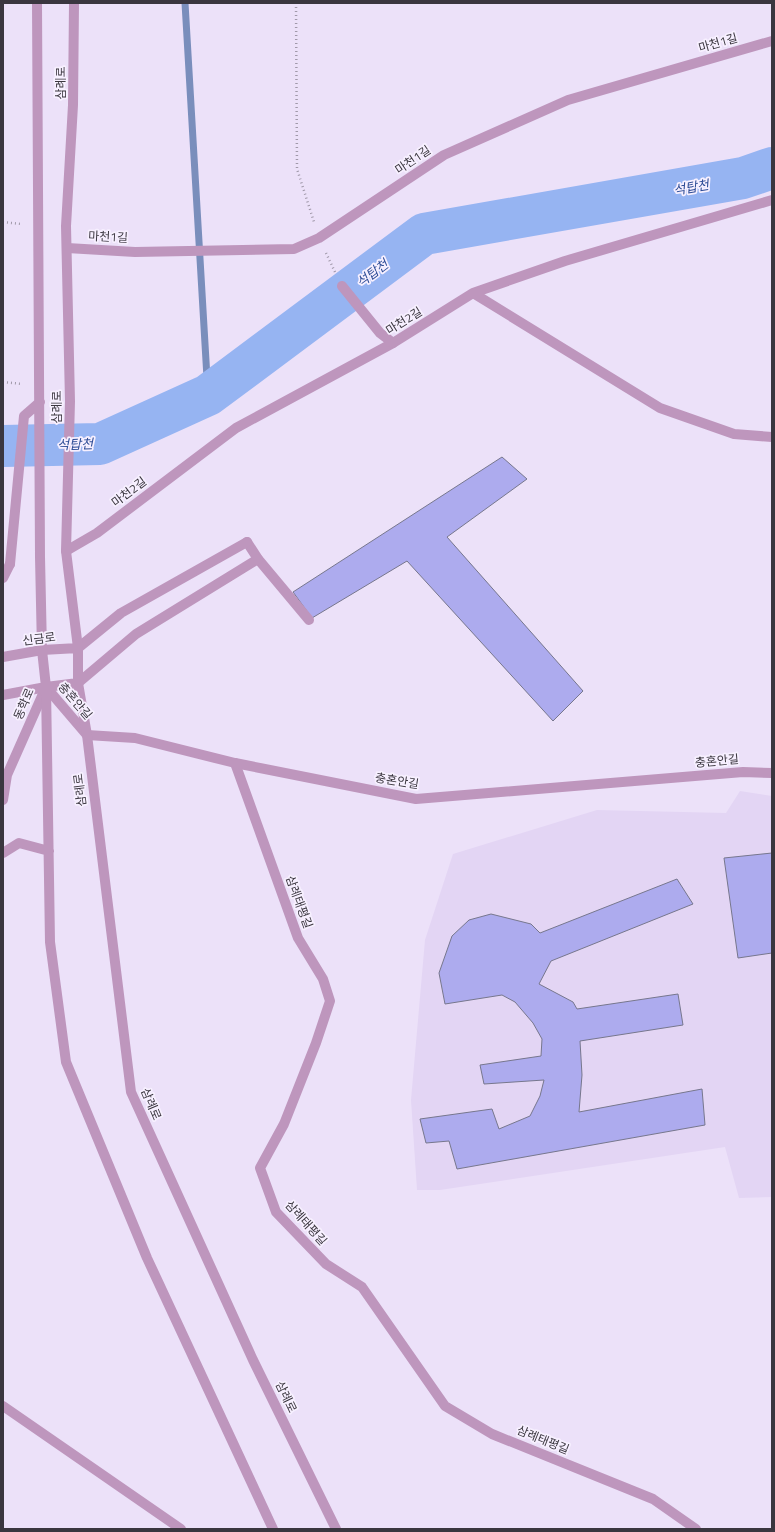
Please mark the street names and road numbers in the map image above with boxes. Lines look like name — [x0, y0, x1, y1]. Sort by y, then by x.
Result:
street label: 마천1길 — [696, 28, 740, 57]
street label: 삼례로 — [51, 66, 70, 100]
street label: 마천1길 — [391, 141, 435, 179]
street label: 마천1길 — [88, 226, 128, 247]
street label: 마천2길 — [382, 302, 426, 339]
street label: 삼례로 — [47, 390, 66, 424]
street label: 마천2길 — [107, 472, 150, 511]
street label: 신금로 — [21, 627, 57, 650]
street label: 충혼안길 — [54, 678, 97, 724]
street label: 동학로 — [8, 685, 39, 723]
street label: 충혼안길 — [694, 749, 740, 772]
street label: 충혼안길 — [374, 768, 420, 793]
street label: 삼례로 — [68, 772, 91, 808]
street label: 삼례태평길 — [281, 873, 318, 931]
street label: 삼례로 — [136, 1085, 167, 1123]
street label: 삼례태평길 — [281, 1196, 332, 1250]
street label: 삼례로 — [271, 1378, 302, 1416]
street label: 삼례태평길 — [514, 1420, 572, 1459]

